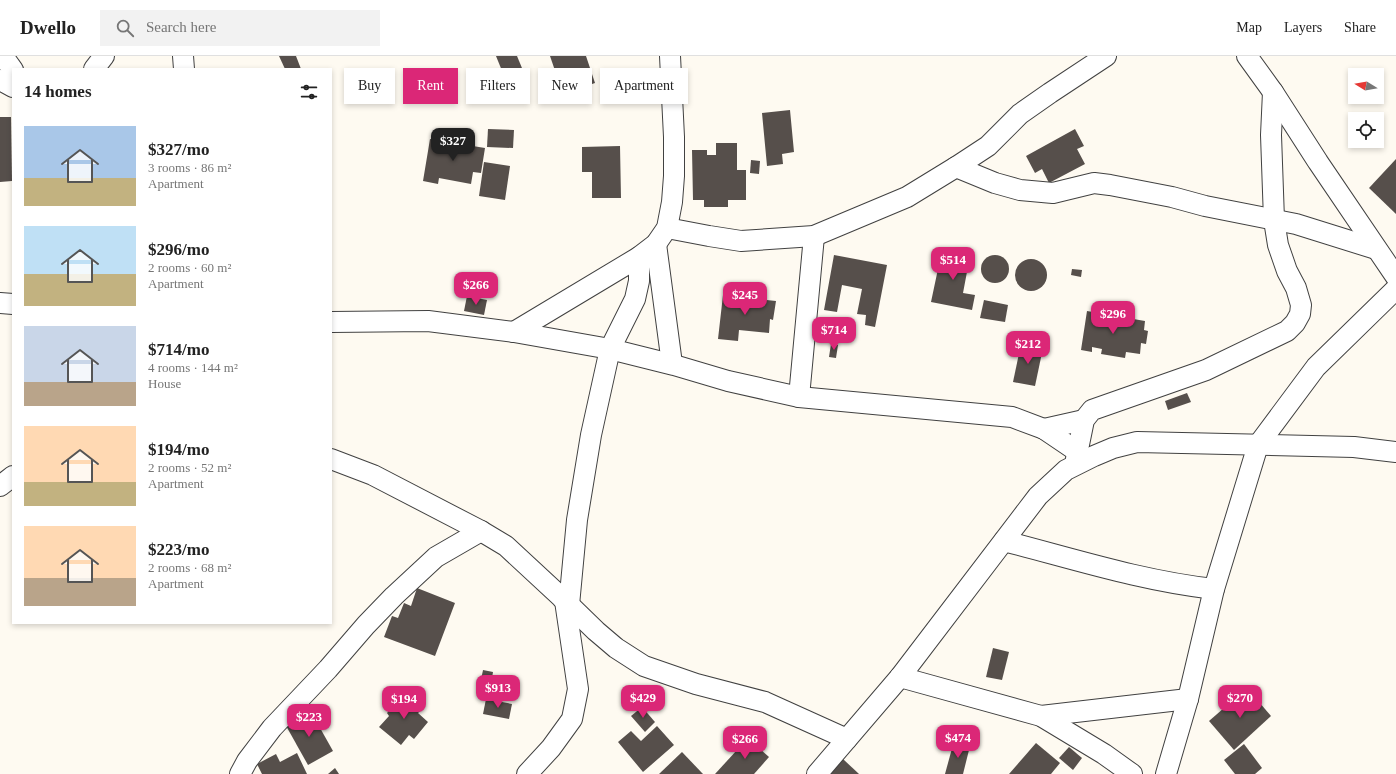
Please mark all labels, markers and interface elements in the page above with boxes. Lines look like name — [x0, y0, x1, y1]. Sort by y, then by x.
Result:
search box — [100, 10, 380, 46]
text: Dwello — [20, 17, 76, 38]
icon: search — [114, 17, 136, 39]
text: Search here — [146, 19, 216, 35]
text: Map — [1236, 20, 1262, 35]
text: Layers — [1284, 20, 1322, 35]
text: Share — [1344, 20, 1376, 35]
chip: Buy — [344, 68, 395, 104]
chip: Rent — [403, 68, 458, 104]
chip: Filters — [466, 68, 530, 104]
chip: New — [538, 68, 592, 104]
chip: Apartment — [600, 68, 688, 104]
north arrow — [1348, 68, 1384, 104]
map controls — [1348, 68, 1384, 148]
icon: filters — [298, 81, 320, 103]
text: 14 homes — [24, 82, 92, 101]
button: locate — [1348, 112, 1384, 148]
pin: $327 — [429, 128, 477, 162]
text: $327 — [440, 133, 466, 148]
text: $327/mo — [148, 140, 209, 159]
icon: home — [56, 142, 104, 190]
text: 3 rooms · 86 m² — [148, 160, 231, 175]
text: Apartment — [148, 176, 204, 191]
text: $296/mo — [148, 240, 209, 259]
icon: home — [56, 242, 104, 290]
pin: $514 — [929, 247, 977, 281]
text: $514 — [940, 252, 966, 267]
text: 2 rooms · 60 m² — [148, 260, 231, 275]
pin: $266 — [452, 272, 500, 306]
text: Apartment — [148, 276, 204, 291]
text: $266 — [463, 277, 489, 292]
pin: $245 — [721, 282, 769, 316]
text: $245 — [732, 287, 758, 302]
pin: $296 — [1089, 301, 1137, 335]
text: $296 — [1100, 306, 1126, 321]
pin: $714 — [810, 317, 858, 351]
text: $714 — [821, 322, 847, 337]
pin: $212 — [1004, 331, 1052, 365]
text: $212 — [1015, 336, 1041, 351]
text: $714/mo — [148, 340, 209, 359]
icon: home — [56, 342, 104, 390]
text: 4 rooms · 144 m² — [148, 360, 238, 375]
text: House — [148, 376, 181, 391]
text: $194/mo — [148, 440, 209, 459]
icon: home — [56, 442, 104, 490]
text: 2 rooms · 52 m² — [148, 460, 231, 475]
text: Apartment — [148, 476, 204, 491]
text: $223/mo — [148, 540, 209, 559]
icon: home — [56, 542, 104, 590]
text: 2 rooms · 68 m² — [148, 560, 231, 575]
text: Apartment — [148, 576, 204, 591]
pin: $913 — [474, 675, 522, 709]
text: $913 — [485, 680, 511, 695]
pin: $429 — [619, 685, 667, 719]
pin: $270 — [1216, 685, 1264, 719]
pin: $194 — [380, 686, 428, 720]
text: $429 — [630, 690, 656, 705]
text: $270 — [1227, 690, 1253, 705]
text: $194 — [391, 691, 417, 706]
pin: $223 — [285, 704, 333, 738]
text: $223 — [296, 709, 322, 724]
pin: $474 — [934, 725, 982, 759]
pin: $266 — [721, 726, 769, 760]
text: $474 — [945, 730, 971, 745]
text: $266 — [732, 731, 758, 746]

